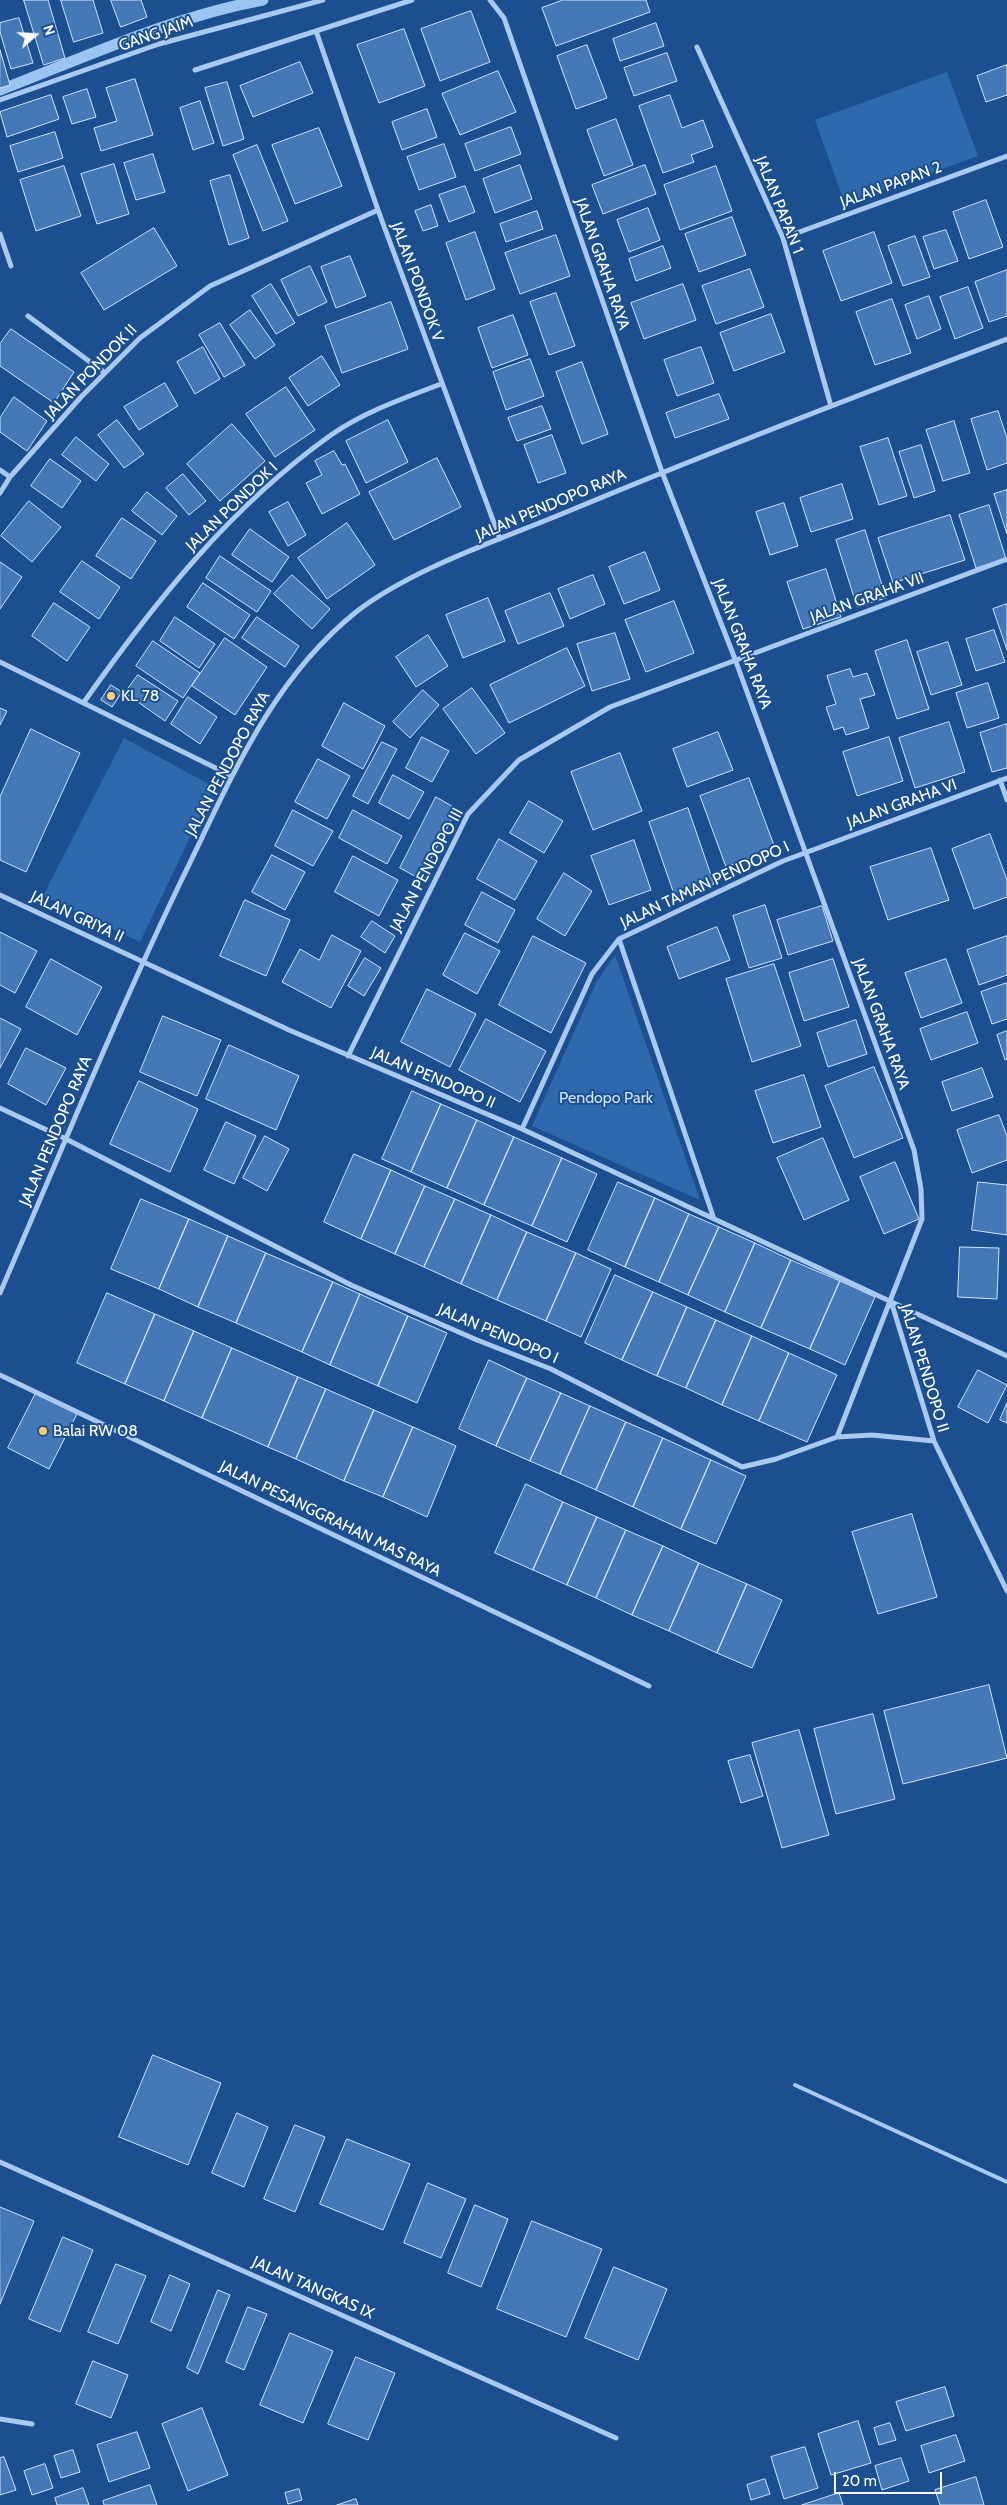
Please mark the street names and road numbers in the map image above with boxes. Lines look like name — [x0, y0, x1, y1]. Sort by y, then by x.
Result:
street label: GANG JAIM — [116, 12, 196, 56]
street label: JALAN PAPAN 1 — [751, 153, 807, 257]
street label: JALAN PAPAN 2 — [838, 158, 944, 212]
street label: JALAN GRAHA RAYA — [570, 196, 634, 332]
street label: JALAN PONDOK V — [386, 220, 448, 344]
street label: JALAN PONDOK II — [41, 321, 141, 423]
street label: JALAN PONDOK I — [182, 458, 282, 556]
street label: JALAN PENDOPO RAYA — [473, 465, 629, 545]
street label: JALAN GRAHA VII — [808, 569, 926, 627]
street label: JALAN GRAHA RAYA — [708, 576, 776, 712]
street label: JALAN PENDOPO RAYA — [182, 688, 274, 840]
street label: JALAN GRAHA VI — [844, 775, 960, 833]
street label: JALAN PENDOPO III — [386, 805, 468, 935]
street label: JALAN TAMAN PENDOPO I — [617, 837, 793, 933]
street label: JALAN GRIYA II — [27, 887, 127, 947]
street label: JALAN GRAHA RAYA — [848, 956, 914, 1092]
street label: JALAN PENDOPO II — [368, 1043, 498, 1113]
street label: JALAN PENDOPO RAYA — [16, 1053, 96, 1209]
street label: JALAN PENDOPO I — [435, 1300, 561, 1368]
street label: JALAN PENDOPO II — [895, 1302, 953, 1434]
street label: JALAN PESANGGRAHAN MAS RAYA — [216, 1457, 444, 1581]
street label: JALAN TANGKAS IX — [249, 2252, 377, 2324]

